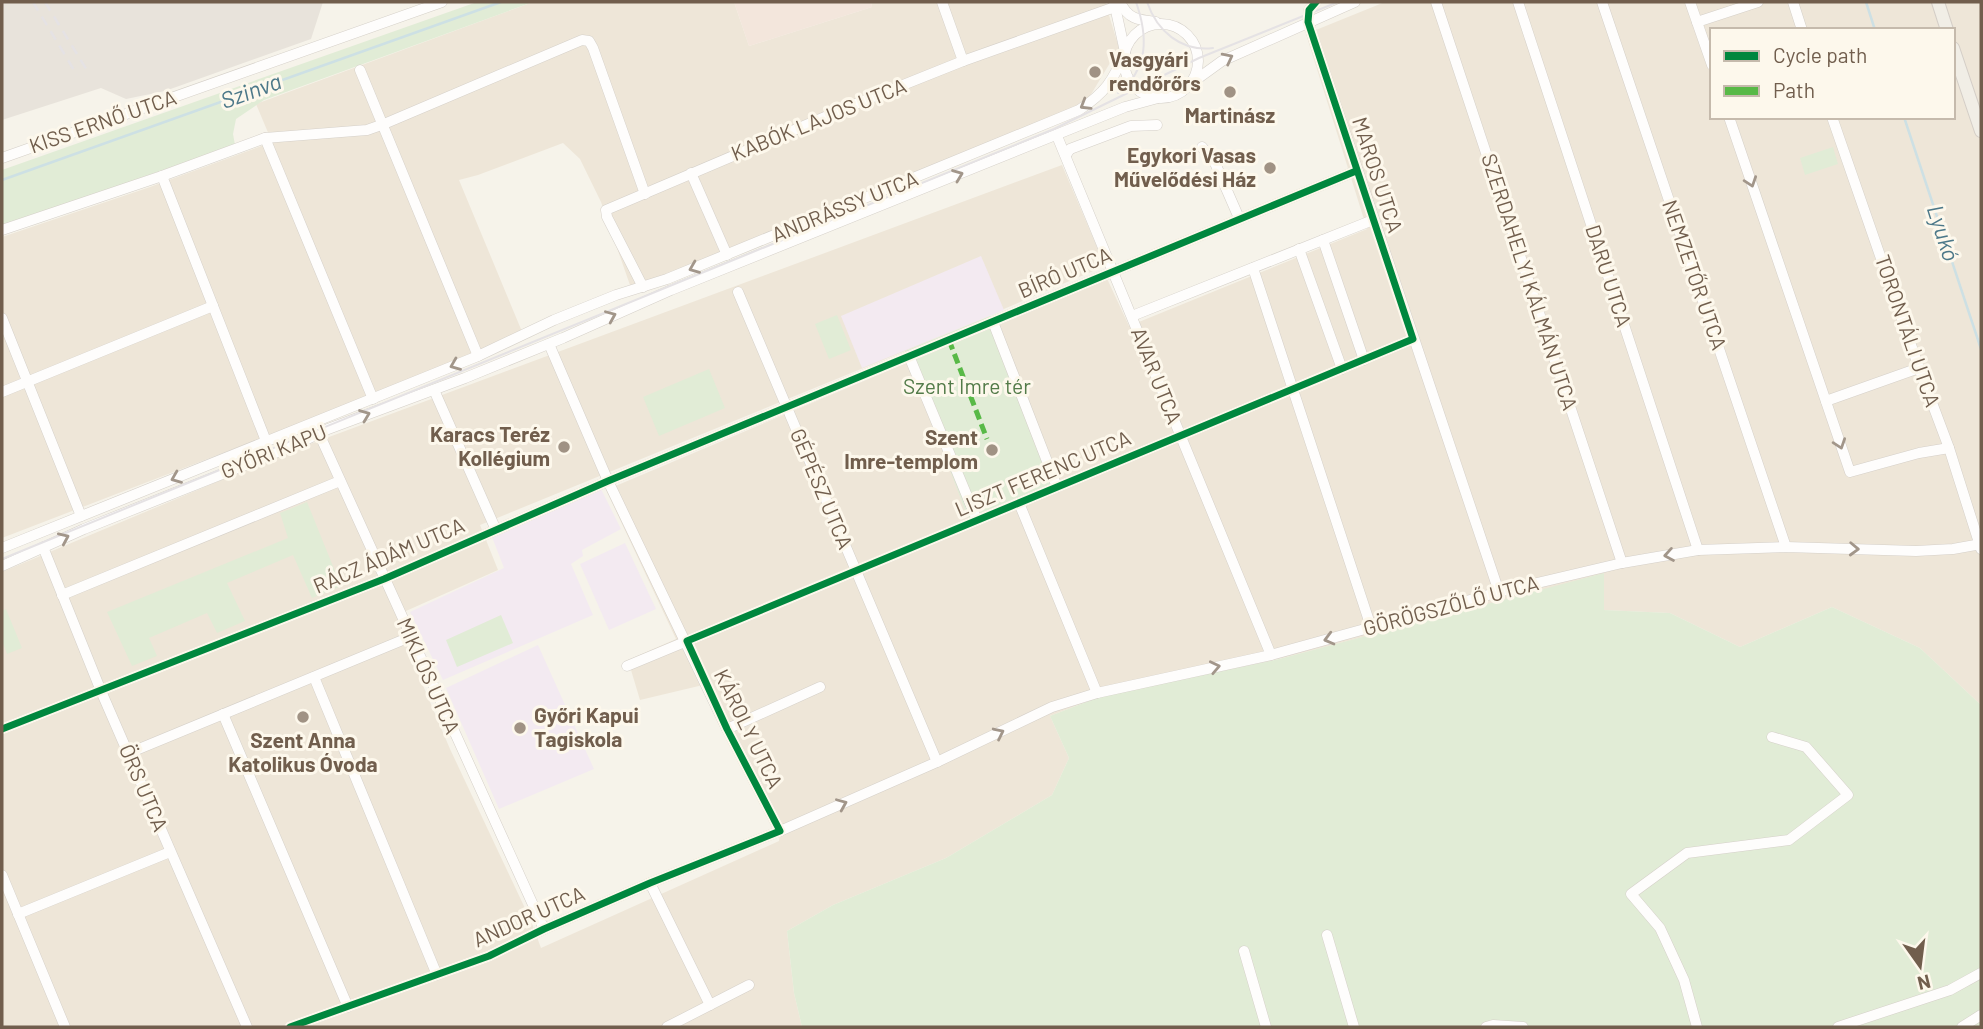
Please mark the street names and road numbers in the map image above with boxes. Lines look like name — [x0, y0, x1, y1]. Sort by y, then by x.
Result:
street label: KABÓK LAJOS UTCA — [727, 72, 910, 165]
street label: KISS ERNŐ UTCA — [26, 84, 180, 157]
street label: MAROS UTCA — [1348, 114, 1409, 236]
street label: SZERDAHELYI KÁLMÁN UTCA — [1477, 150, 1584, 413]
street label: ANDRÁSSY UTCA — [768, 165, 922, 246]
street label: NEMZETŐR UTCA — [1658, 196, 1733, 353]
street label: DARU UTCA — [1581, 221, 1638, 330]
street label: BÍRÓ UTCA — [1014, 241, 1115, 302]
street label: TORONTÁLI UTCA — [1871, 251, 1946, 410]
street label: AVAR UTCA — [1127, 323, 1188, 428]
street label: GYŐRI KAPU — [217, 418, 330, 483]
street label: GÉPÉSZ UTCA — [786, 424, 859, 553]
street label: LISZT FERENC UTCA — [951, 424, 1134, 521]
street label: RÁCZ ÁDÁM UTCA — [309, 511, 468, 598]
street label: GÖRÖGSZŐLŐ UTCA — [1360, 569, 1541, 640]
street label: MIKLÓS UTCA — [393, 613, 466, 738]
street label: KÁROLY UTCA — [710, 665, 789, 792]
street label: ÖRS UTCA — [115, 740, 174, 835]
street label: ANDOR UTCA — [469, 880, 588, 951]

